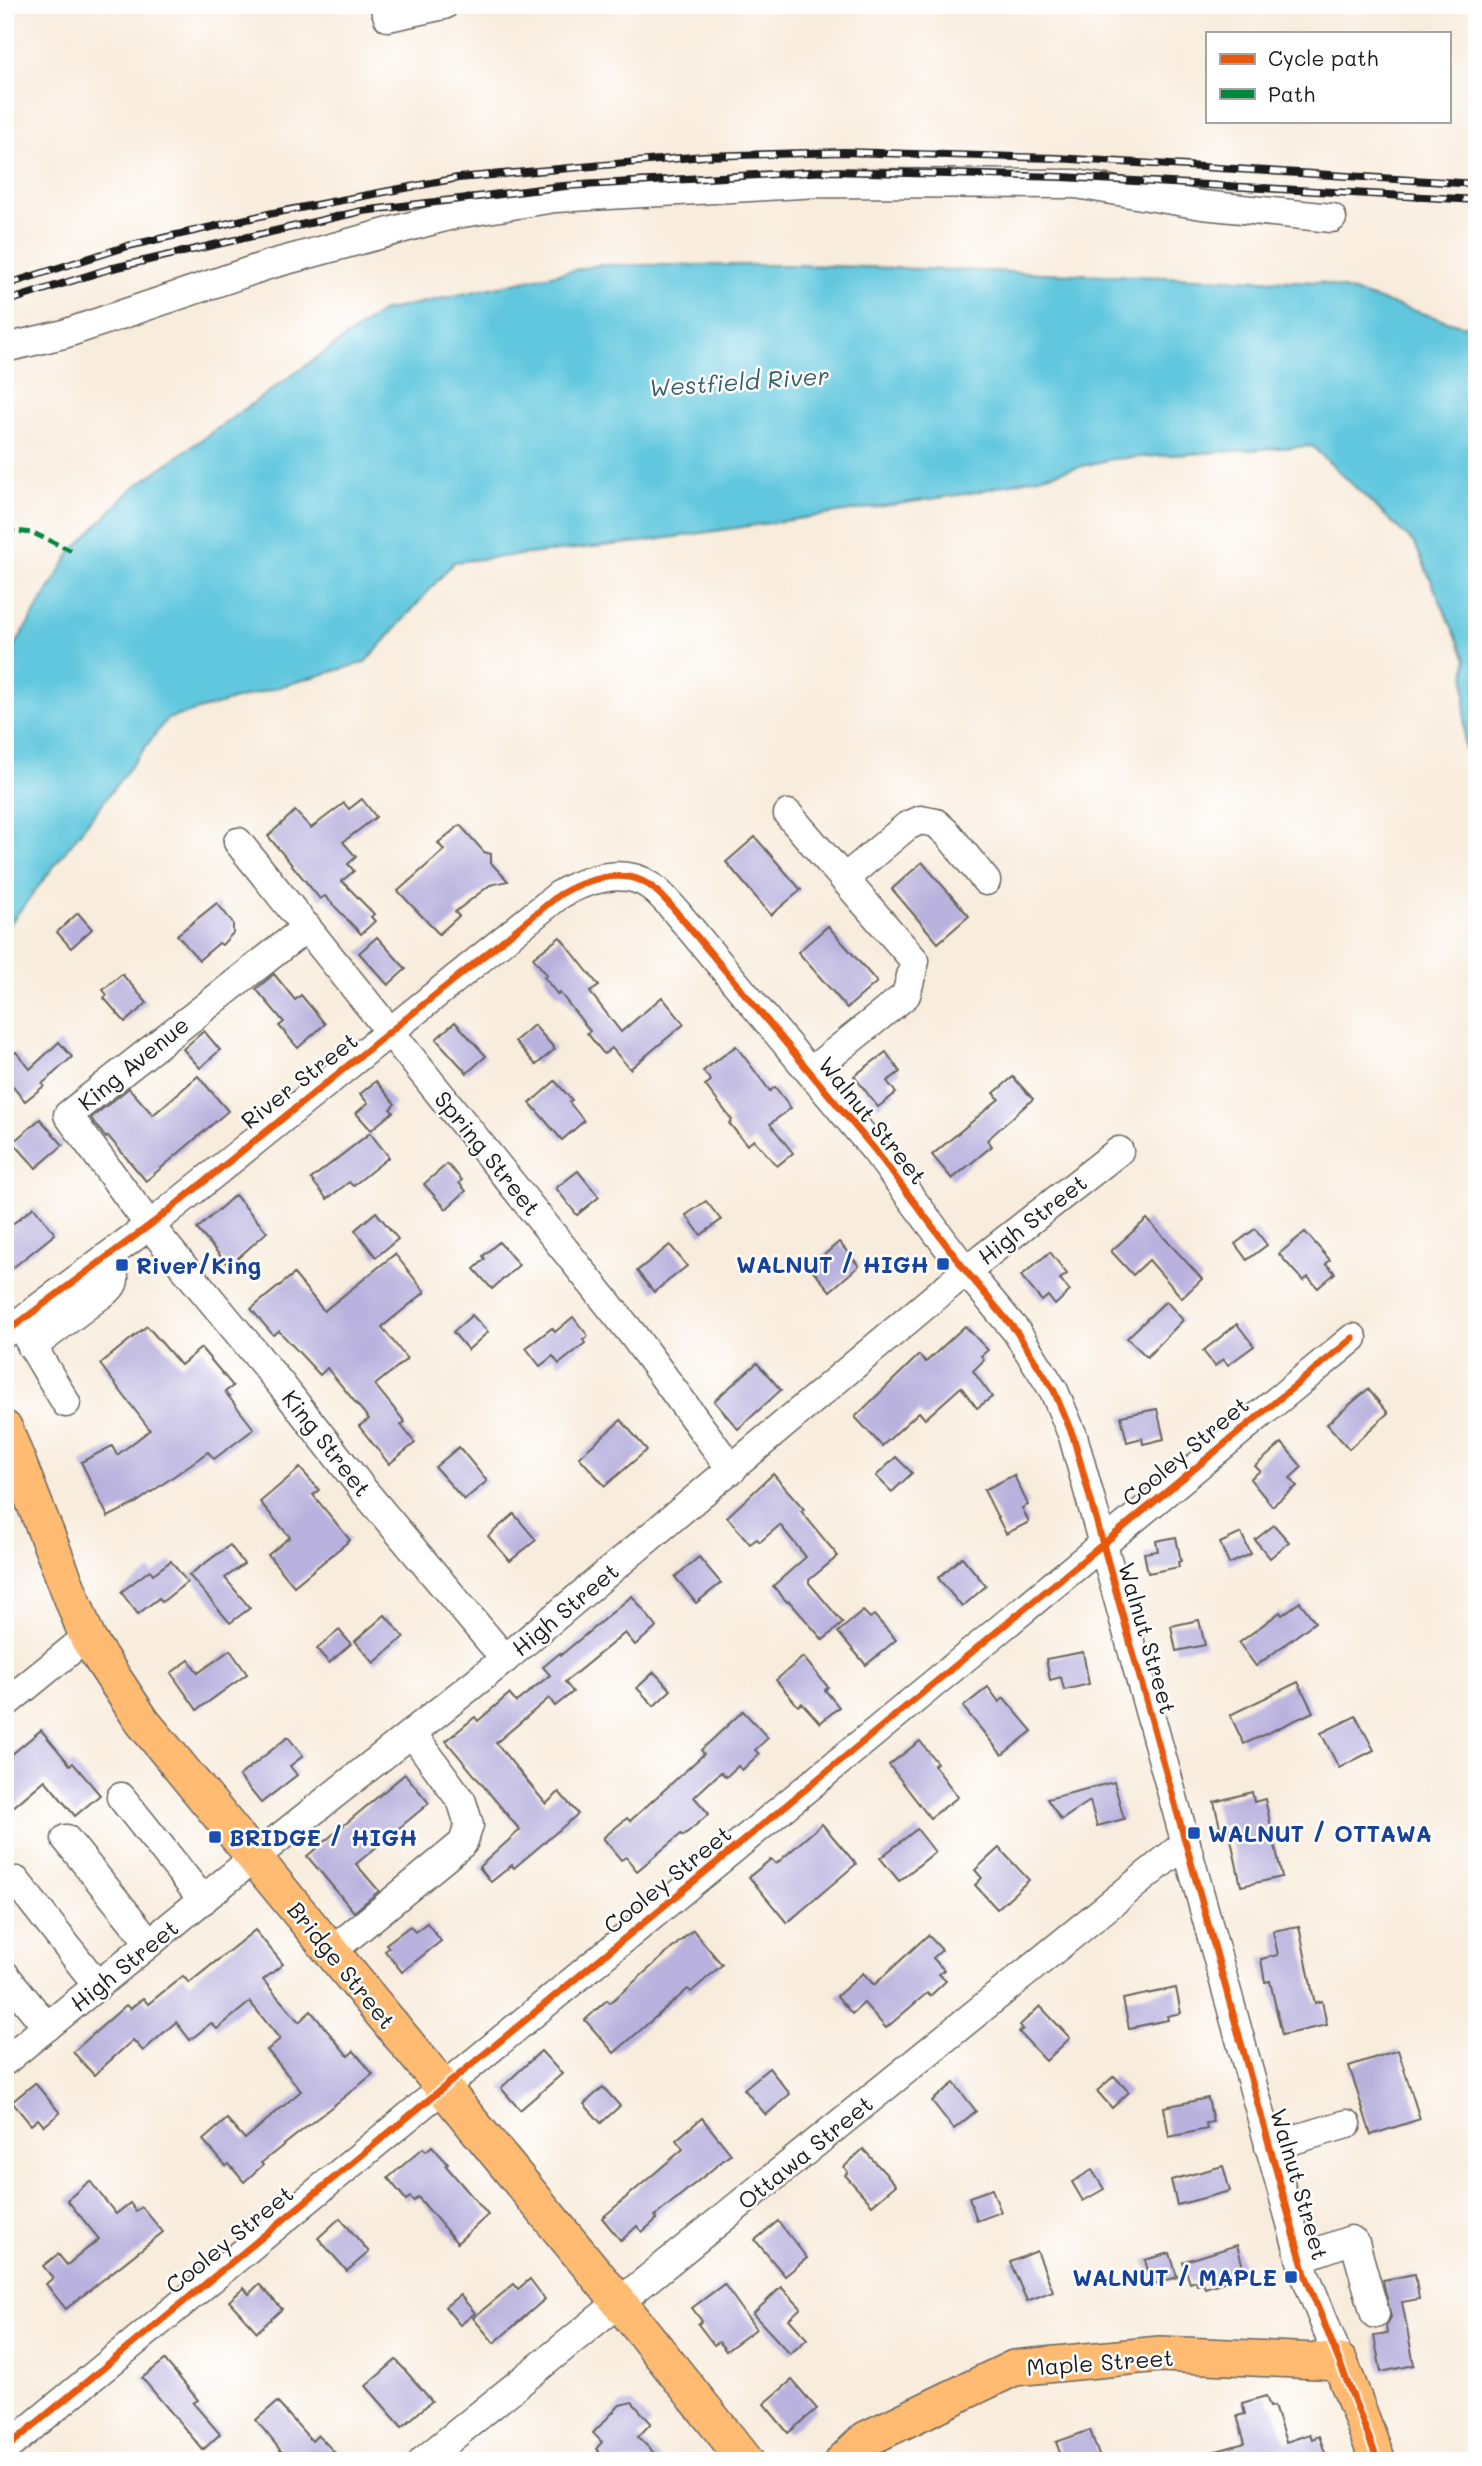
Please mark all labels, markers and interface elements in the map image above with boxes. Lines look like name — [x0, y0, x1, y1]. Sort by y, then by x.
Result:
legend — [1206, 32, 1450, 122]
text: Cycle path — [1268, 44, 1378, 71]
text: Path — [1268, 80, 1315, 107]
water label: Westfield River — [648, 359, 830, 403]
street label: King Avenue — [71, 1009, 195, 1117]
street label: River Street — [234, 1025, 364, 1135]
street label: Walnut Street — [812, 1050, 934, 1190]
street label: Spring Street — [428, 1084, 548, 1222]
street label: High Street — [971, 1167, 1093, 1271]
place label: WALNUT / HIGH — [736, 1249, 929, 1279]
place label: River/King — [136, 1250, 261, 1280]
marker: WALNUT / HIGH — [935, 1256, 951, 1272]
marker: River/King — [114, 1257, 130, 1273]
street label: King Street — [276, 1383, 378, 1503]
street label: Cooley Street — [1115, 1389, 1255, 1513]
street label: High Street — [505, 1556, 625, 1662]
street label: Walnut Street — [1112, 1559, 1184, 1717]
street label: Cooley Street — [597, 1818, 737, 1940]
place label: WALNUT / OTTAWA — [1208, 1818, 1432, 1848]
place label: BRIDGE / HIGH — [229, 1822, 418, 1852]
marker: WALNUT / OTTAWA — [1186, 1825, 1202, 1841]
marker: BRIDGE / HIGH — [207, 1829, 223, 1845]
street label: Bridge Street — [281, 1895, 403, 2035]
street label: High Street — [64, 1912, 184, 2018]
street label: Ottawa Street — [731, 2088, 879, 2216]
street label: Walnut Street — [1264, 2105, 1336, 2263]
street label: Cooley Street — [159, 2178, 299, 2300]
place label: WALNUT / MAPLE — [1072, 2262, 1277, 2292]
marker: WALNUT / MAPLE — [1283, 2269, 1299, 2285]
street label: Maple Street — [1025, 2342, 1175, 2382]

